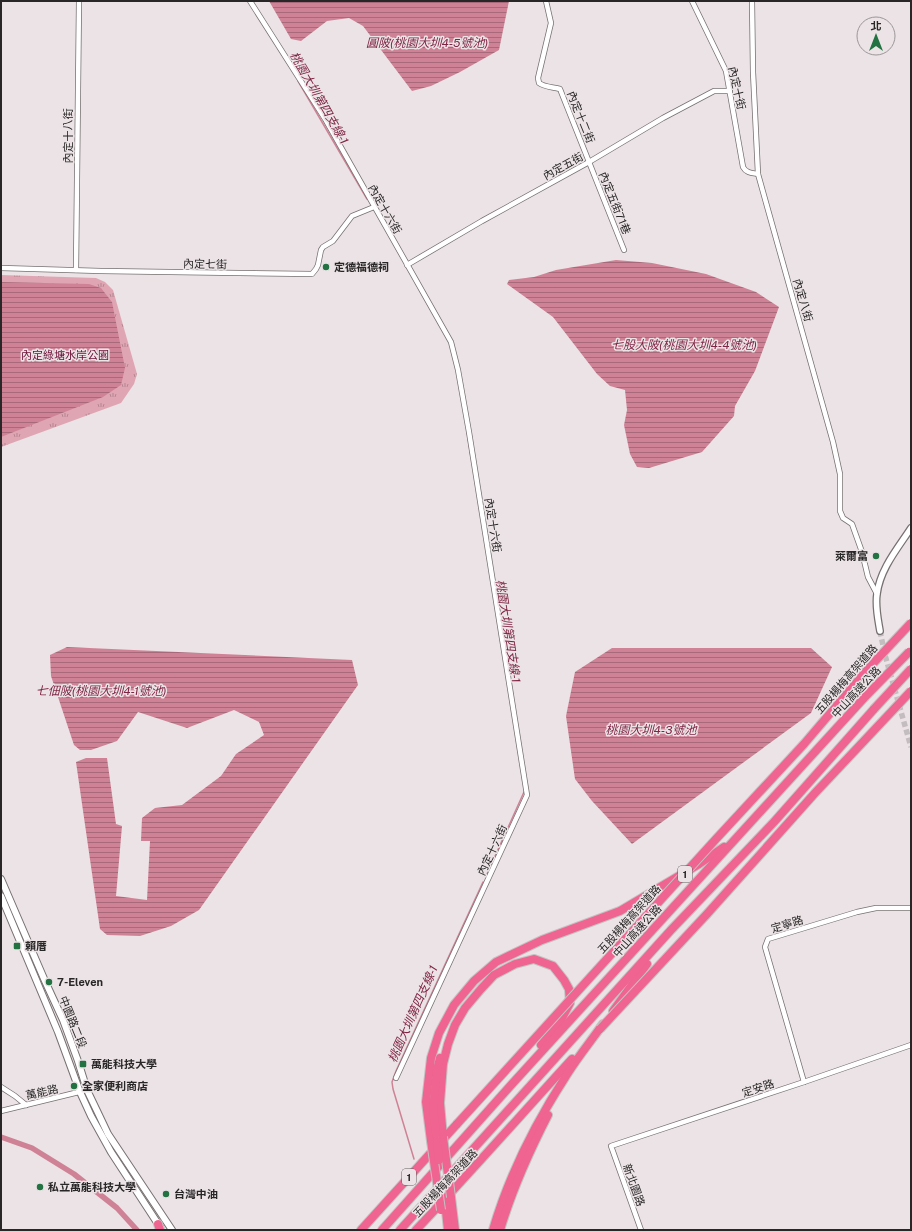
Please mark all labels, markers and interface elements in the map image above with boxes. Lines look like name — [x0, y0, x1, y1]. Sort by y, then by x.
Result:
north arrow — [856, 16, 896, 56]
text: 北 — [871, 20, 882, 32]
water label: 圓陂(桃園大圳4-5號池) — [366, 36, 488, 50]
water label: 桃園大圳第四支線-1 — [287, 49, 351, 147]
street label: 內定十街 — [726, 65, 748, 111]
street label: 內定十二街 — [565, 89, 597, 145]
street label: 內定十八街 — [62, 109, 74, 164]
street label: 內定五街 — [541, 150, 585, 182]
street label: 內定五街71巷 — [597, 170, 633, 236]
street label: 內定十六街 — [366, 182, 404, 236]
street label: 內定七街 — [183, 258, 227, 270]
place label: 定德福德祠 — [334, 261, 389, 273]
marker: 定德福德祠 — [321, 262, 331, 272]
street label: 內定八街 — [791, 277, 815, 323]
water label: 七股大陂(桃園大圳4-4號池) — [611, 338, 757, 352]
park label: 內定綠塘水岸公園 — [21, 349, 109, 361]
street label: 內定十六街 — [483, 497, 503, 553]
place label: 萊爾富 — [835, 550, 868, 562]
marker: 萊爾富 — [871, 551, 881, 561]
water label: 桃園大圳第四支線-1 — [493, 578, 523, 684]
street label: 五股楊梅高架道路 — [813, 642, 879, 716]
street label: 中山高速公路 — [829, 664, 883, 720]
water label: 七佃陂(桃園大圳4-1號池) — [36, 684, 166, 698]
water label: 桃園大圳4-3號池 — [606, 723, 698, 737]
street label: 內定十六街 — [475, 823, 509, 877]
road number: 1 — [678, 866, 692, 882]
street label: 五股楊梅高架道路 — [595, 882, 663, 956]
street label: 中山高速公路 — [610, 902, 664, 960]
street label: 定寧路 — [769, 913, 805, 935]
place label: 賴厝 — [25, 940, 47, 952]
marker: 賴厝 — [12, 941, 22, 951]
water label: 桃園大圳第四支線-1 — [385, 963, 441, 1064]
place label: 7-Eleven — [57, 976, 103, 988]
marker: 7-Eleven — [44, 977, 54, 987]
street label: 中園路二段 — [57, 994, 89, 1050]
place label: 萬能科技大學 — [91, 1058, 157, 1070]
marker: 萬能科技大學 — [78, 1059, 88, 1069]
street label: 定安路 — [740, 1077, 776, 1099]
place label: 全家便利商店 — [82, 1080, 148, 1092]
marker: 全家便利商店 — [69, 1081, 79, 1091]
street label: 萬能路 — [25, 1082, 59, 1102]
street label: 五股楊梅高架道路 — [411, 1147, 479, 1219]
street label: 新北園路 — [621, 1162, 647, 1208]
road number: 1 — [402, 1169, 416, 1185]
place label: 私立萬能科技大學 — [47, 1181, 136, 1193]
marker: 私立萬能科技大學 — [35, 1182, 45, 1192]
place label: 台灣中油 — [174, 1188, 218, 1200]
marker: 台灣中油 — [161, 1189, 171, 1199]

